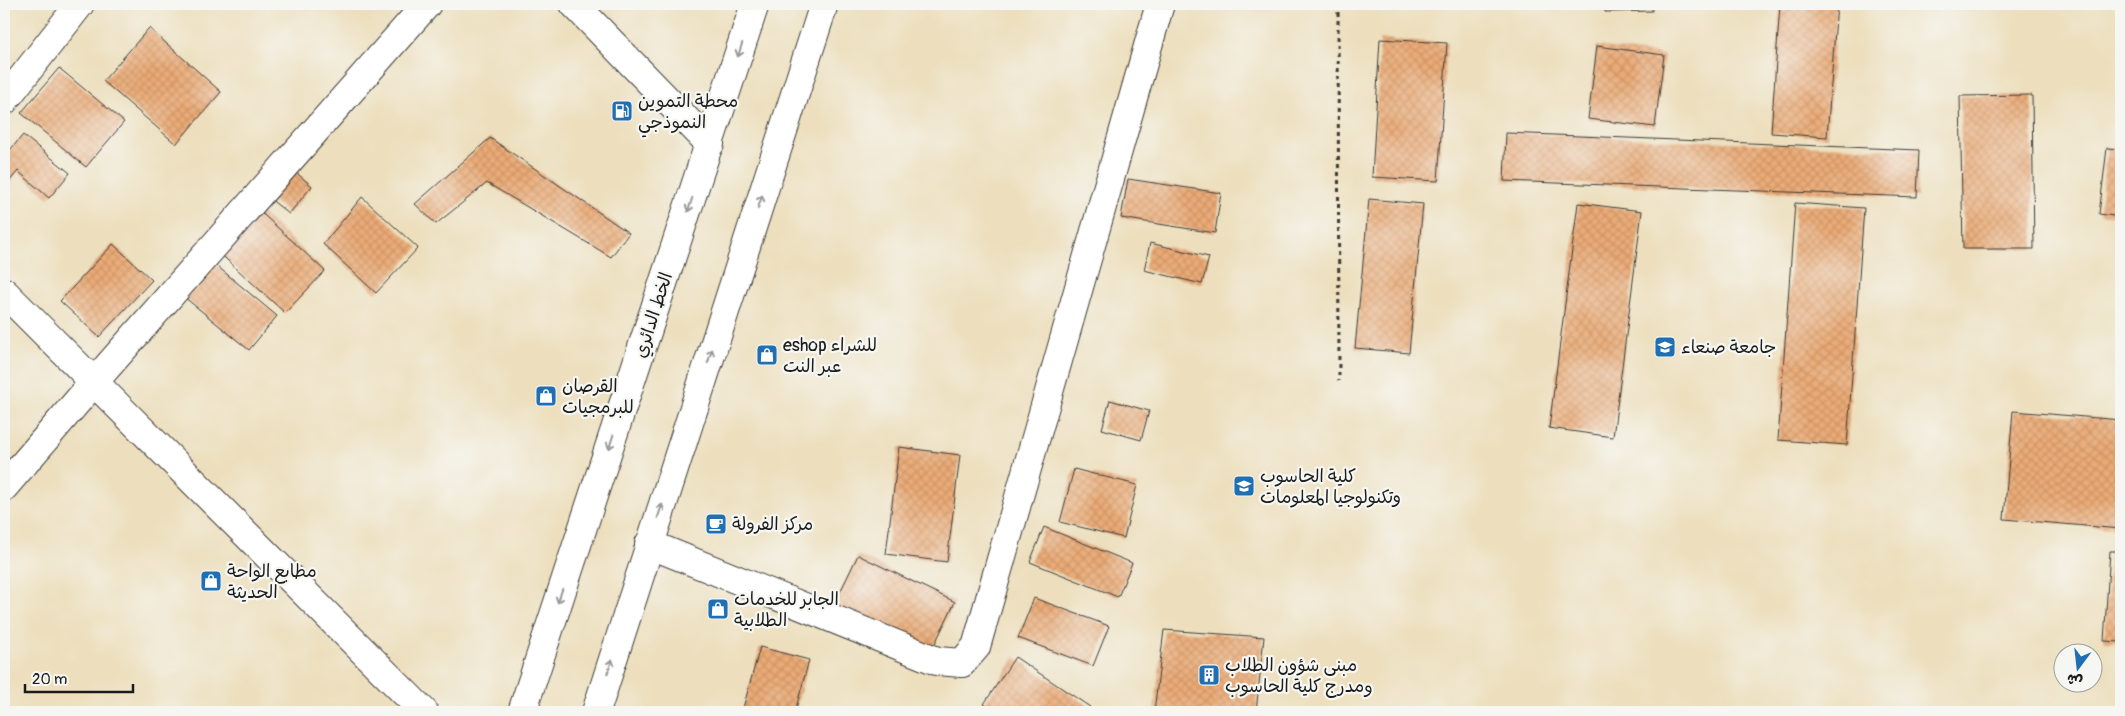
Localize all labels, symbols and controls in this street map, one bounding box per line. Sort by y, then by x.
one-way arrow [735,42,745,58]
place label: محطة التموين النموذجي [638,90,738,138]
fuel station icon: محطة التموين النموذجي [610,99,634,123]
one-way arrow [755,194,765,210]
one-way arrow [685,196,694,212]
street label: الخط الدائري [629,270,679,361]
place label: eshop للشراء عبر النت [783,334,877,378]
school or university icon: جامعة صنعاء [1653,335,1677,359]
place label: جامعة صنعاء [1681,336,1776,359]
shop icon: eshop للشراء عبر النت [755,343,779,367]
one-way arrow [706,349,715,365]
place label: القرصان للبرمجيات [562,375,634,419]
shop icon: القرصان للبرمجيات [534,384,558,408]
one-way arrow [606,434,616,450]
place label: كلية الحاسوب وتكنولوجيا المعلومات [1260,465,1401,509]
school or university icon: كلية الحاسوب وتكنولوجيا المعلومات [1232,474,1256,498]
one-way arrow [656,504,665,519]
cafe icon: مركز الفرولة [704,512,728,536]
place label: مركز الفرولة [732,513,813,536]
place label: مطابع الواحة الحديثة [227,560,317,604]
shop icon: مطابع الواحة الحديثة [199,569,223,593]
one-way arrow [555,588,565,604]
place label: الجابر للخدمات الطلابية [734,588,839,632]
shop icon: الجابر للخدمات الطلابية [706,597,730,621]
north arrow [2052,644,2102,694]
place label: مبنى شؤون الطلاب ومدرج كلية الحاسوب [1225,654,1373,698]
one-way arrow [606,658,616,674]
scale bar [25,661,132,693]
building icon: مبنى شؤون الطلاب ومدرج كلية الحاسوب [1197,663,1221,687]
text: 20 m [32,670,67,689]
text: ش [2065,670,2084,690]

